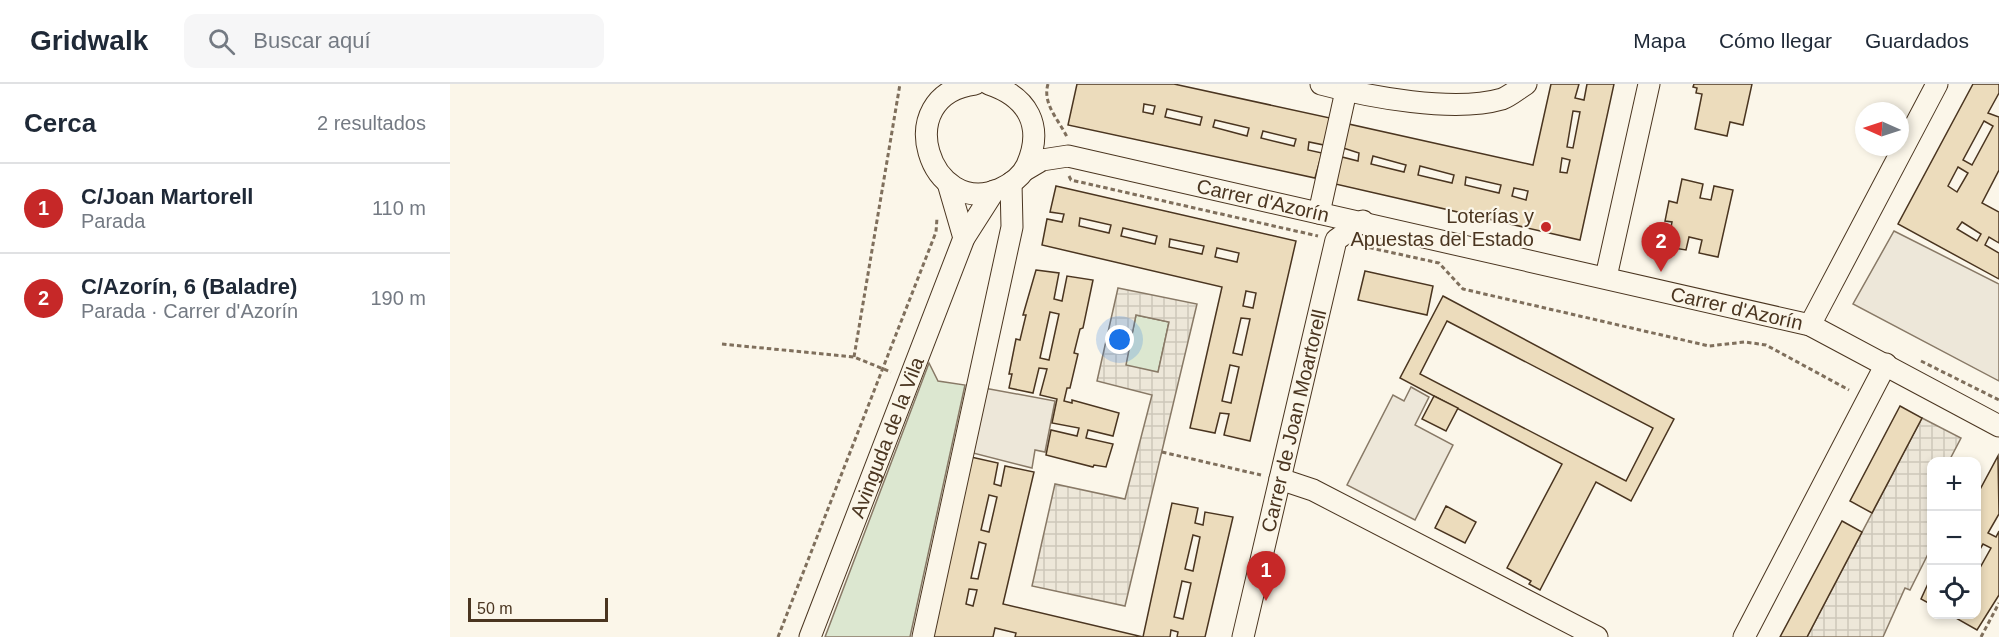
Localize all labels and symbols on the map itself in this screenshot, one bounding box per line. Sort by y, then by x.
north arrow [1855,102,1909,156]
street label: Carrer d'Azorín [1195,175,1331,226]
place label: Loterías y Apuestas del Estado [1351,205,1534,250]
marker: Loterías y Apuestas del Estado [1539,220,1553,234]
pin: 2 [1642,222,1680,272]
street label: Carrer d'Azorín [1669,283,1805,334]
street label: Carrer de Joan Moartorell [1257,307,1330,534]
your location [1105,325,1134,354]
street label: Avinguda de la Vila [846,353,928,521]
pin: 1 [1246,552,1286,601]
scale bar [468,595,608,622]

